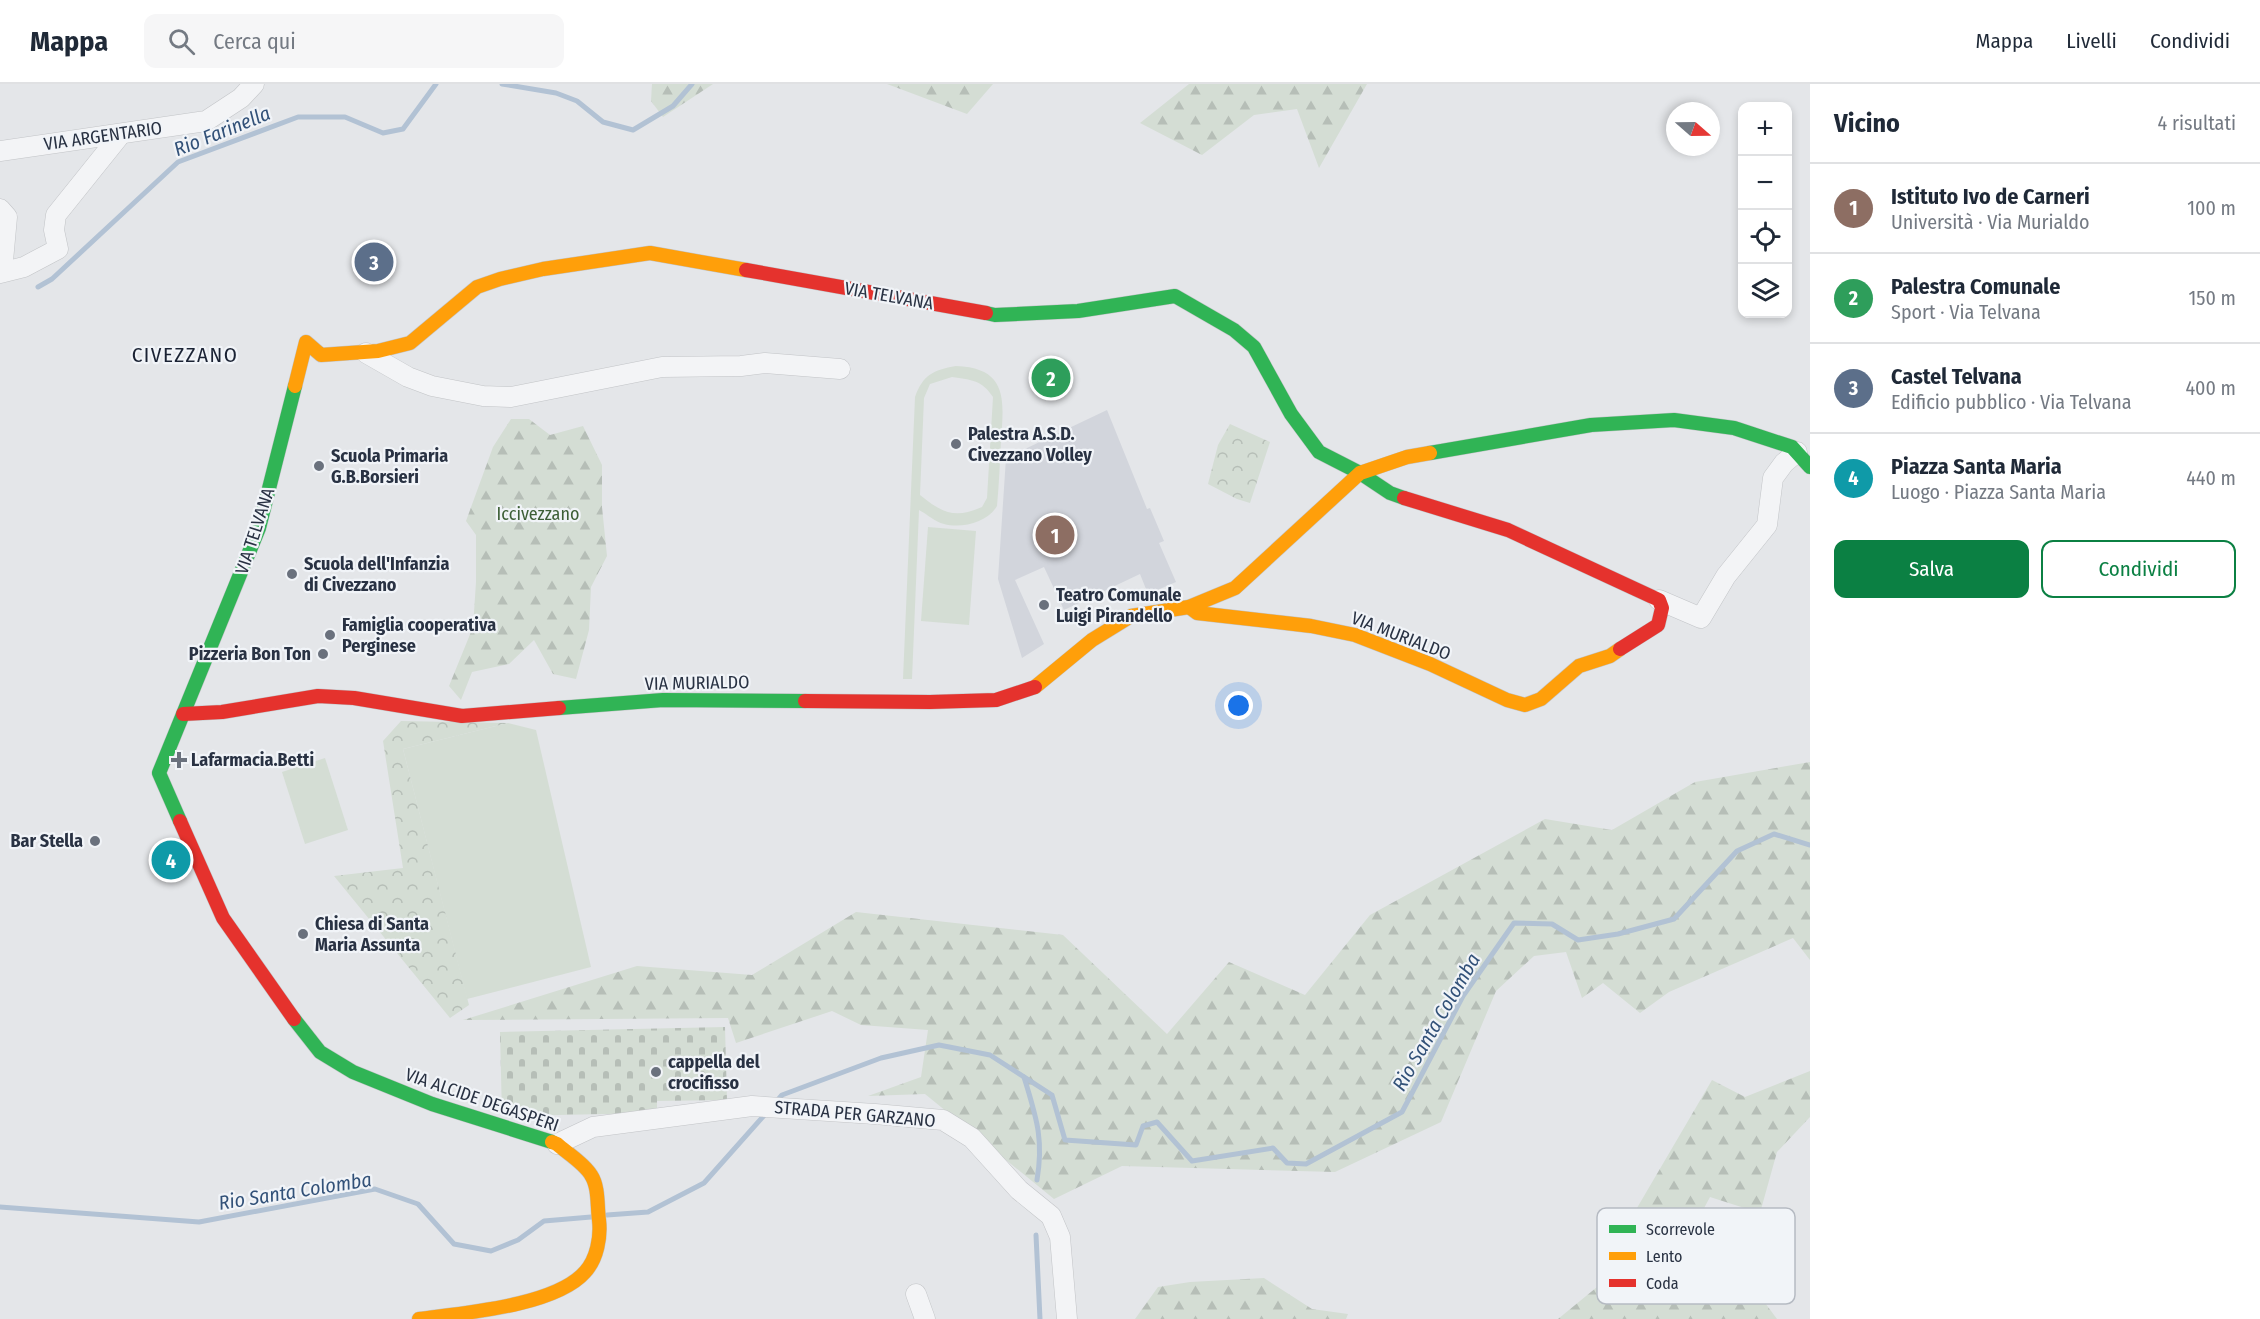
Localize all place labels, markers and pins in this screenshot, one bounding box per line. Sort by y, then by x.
pin: 3 [354,240,394,285]
pin: 2 [1032,356,1070,400]
place label: Palestra A.S.D. Civezzano Volley [968,423,1092,466]
marker: Palestra A.S.D. Civezzano Volley [949,437,963,451]
place label: Scuola Primaria G.B.Borsieri [331,445,448,488]
marker: Scuola Primaria G.B.Borsieri [312,459,326,473]
pin: 1 [1036,512,1074,558]
place label: Scuola dell'Infanzia di Civezzano [304,553,449,596]
marker: Scuola dell'Infanzia di Civezzano [285,567,299,581]
place label: Teatro Comunale Luigi Pirandello [1056,584,1181,627]
marker: Teatro Comunale Luigi Pirandello [1037,598,1051,612]
place label: Famiglia cooperativa Perginese [342,614,496,657]
marker: Famiglia cooperativa Perginese [323,628,337,642]
place label: Pizzeria Bon Ton [189,643,311,665]
marker: Pizzeria Bon Ton [316,647,330,661]
place label: Lafarmacia.Betti [191,749,314,771]
marker: Lafarmacia.Betti [172,753,186,767]
place label: Bar Stella [10,830,83,852]
marker: Bar Stella [88,834,102,848]
pin: 4 [152,838,190,882]
place label: Chiesa di Santa Maria Assunta [315,913,429,956]
marker: Chiesa di Santa Maria Assunta [296,927,310,941]
place label: cappella del crocifisso [668,1051,760,1094]
marker: cappella del crocifisso [649,1065,663,1079]

